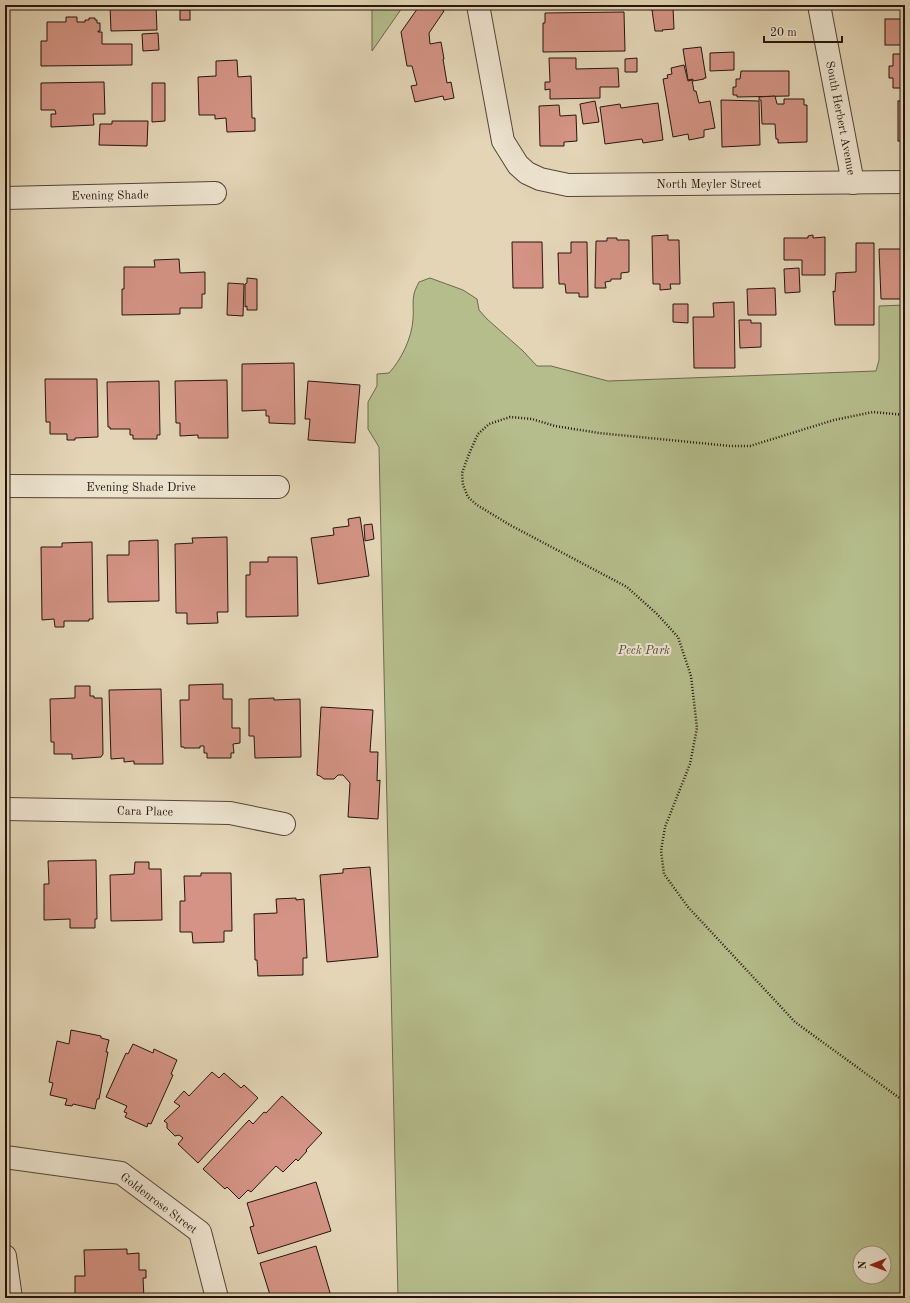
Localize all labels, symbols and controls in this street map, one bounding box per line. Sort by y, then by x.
scale bar [764,18,842,44]
text: 20 m [770,27,797,39]
street label: South Herbert Avenue [823,60,857,177]
street label: North Meyler Street [657,179,761,191]
street label: Evening Shade [71,189,149,203]
street label: Evening Shade Drive [86,482,196,494]
park label: Peck Park [617,645,670,657]
street label: Cara Place [117,806,174,818]
street label: Goldenrose Street [118,1171,199,1237]
north arrow [852,1245,892,1285]
text: N [858,1260,869,1269]

